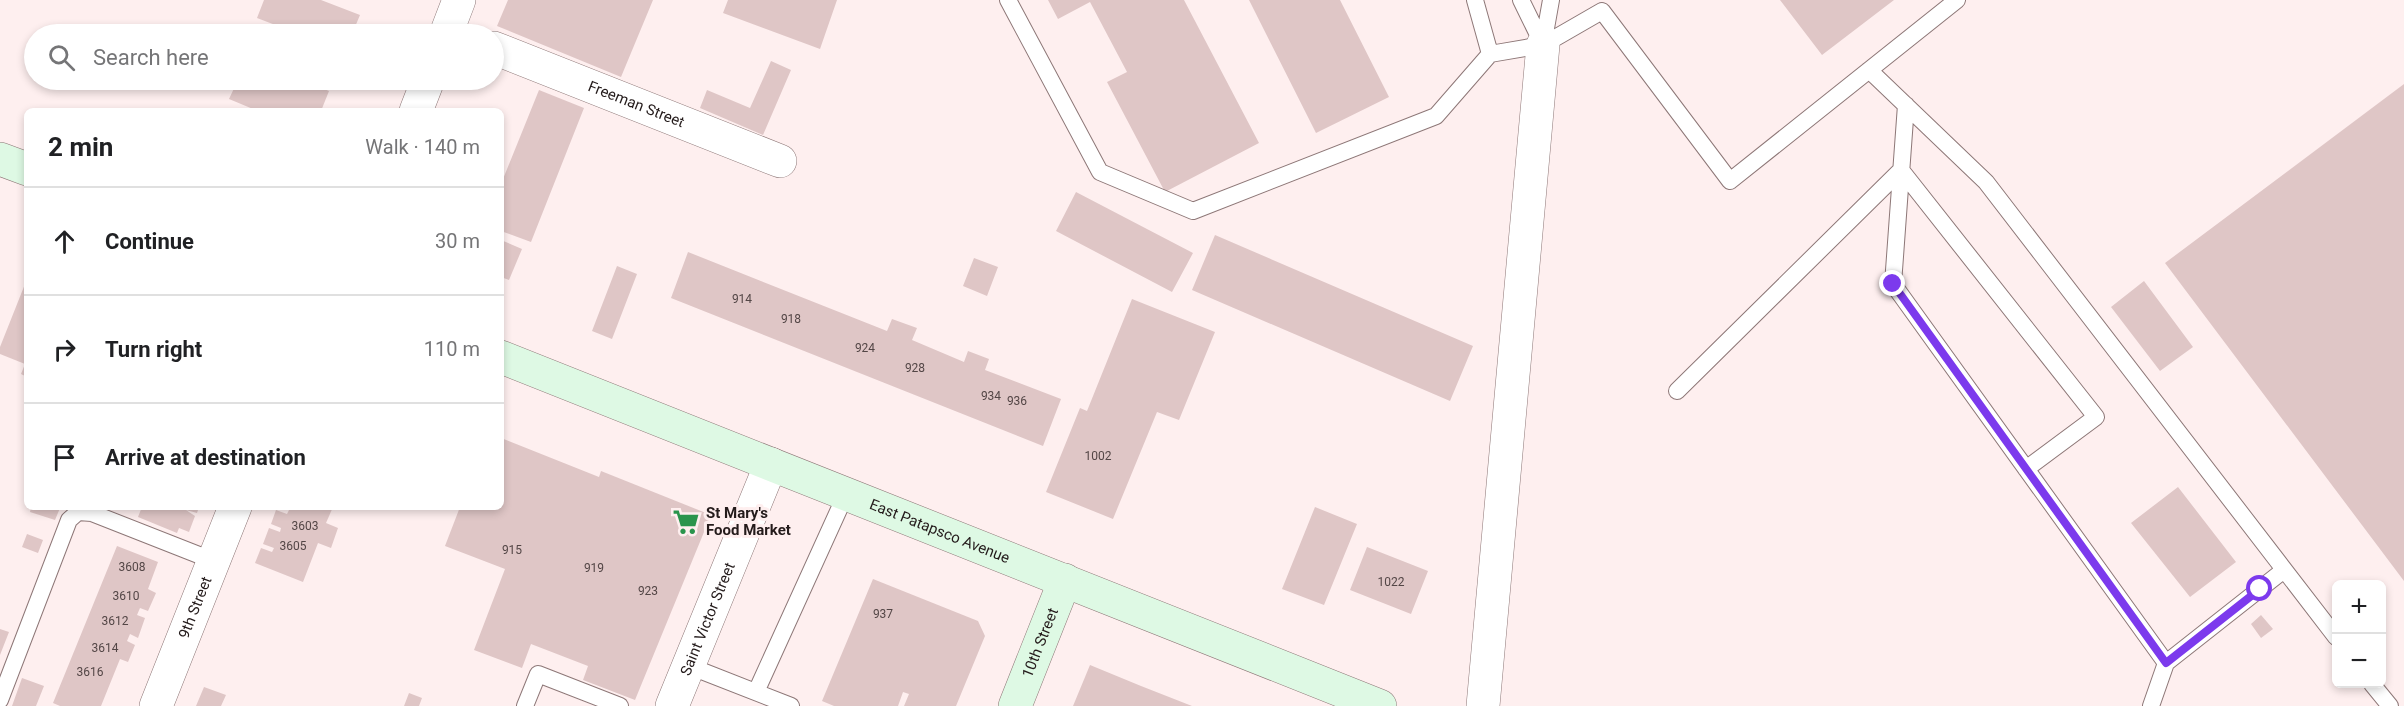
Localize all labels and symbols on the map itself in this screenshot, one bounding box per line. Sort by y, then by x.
street label: Freeman Street [586,77,687,131]
route end [1879,270,1905,296]
house number: 914 [732,292,752,306]
house number: 918 [781,312,801,326]
house number: 924 [855,341,875,355]
house number: 928 [905,361,925,375]
house number: 934 [981,389,1001,403]
house number: 936 [1007,394,1027,408]
house number: 1002 [1085,449,1112,463]
street label: East Patapsco Avenue [867,495,1012,567]
place label: St Mary's Food Market [706,504,791,539]
supermarket icon: St Mary's Food Market [671,507,701,537]
house number: 3603 [292,519,318,533]
house number: 3605 [280,539,307,553]
house number: 915 [502,543,522,557]
house number: 3608 [119,560,146,574]
street label: Saint Victor Street [676,560,739,678]
house number: 919 [584,561,604,575]
street label: 9th Street [175,574,215,641]
house number: 1022 [1378,575,1405,589]
route start [2246,575,2272,601]
house number: 923 [638,584,658,598]
house number: 3610 [113,589,140,603]
street label: 10th Street [1018,605,1062,680]
house number: 937 [873,607,893,621]
house number: 3612 [102,614,129,628]
house number: 3614 [92,641,119,655]
house number: 3616 [77,665,104,679]

